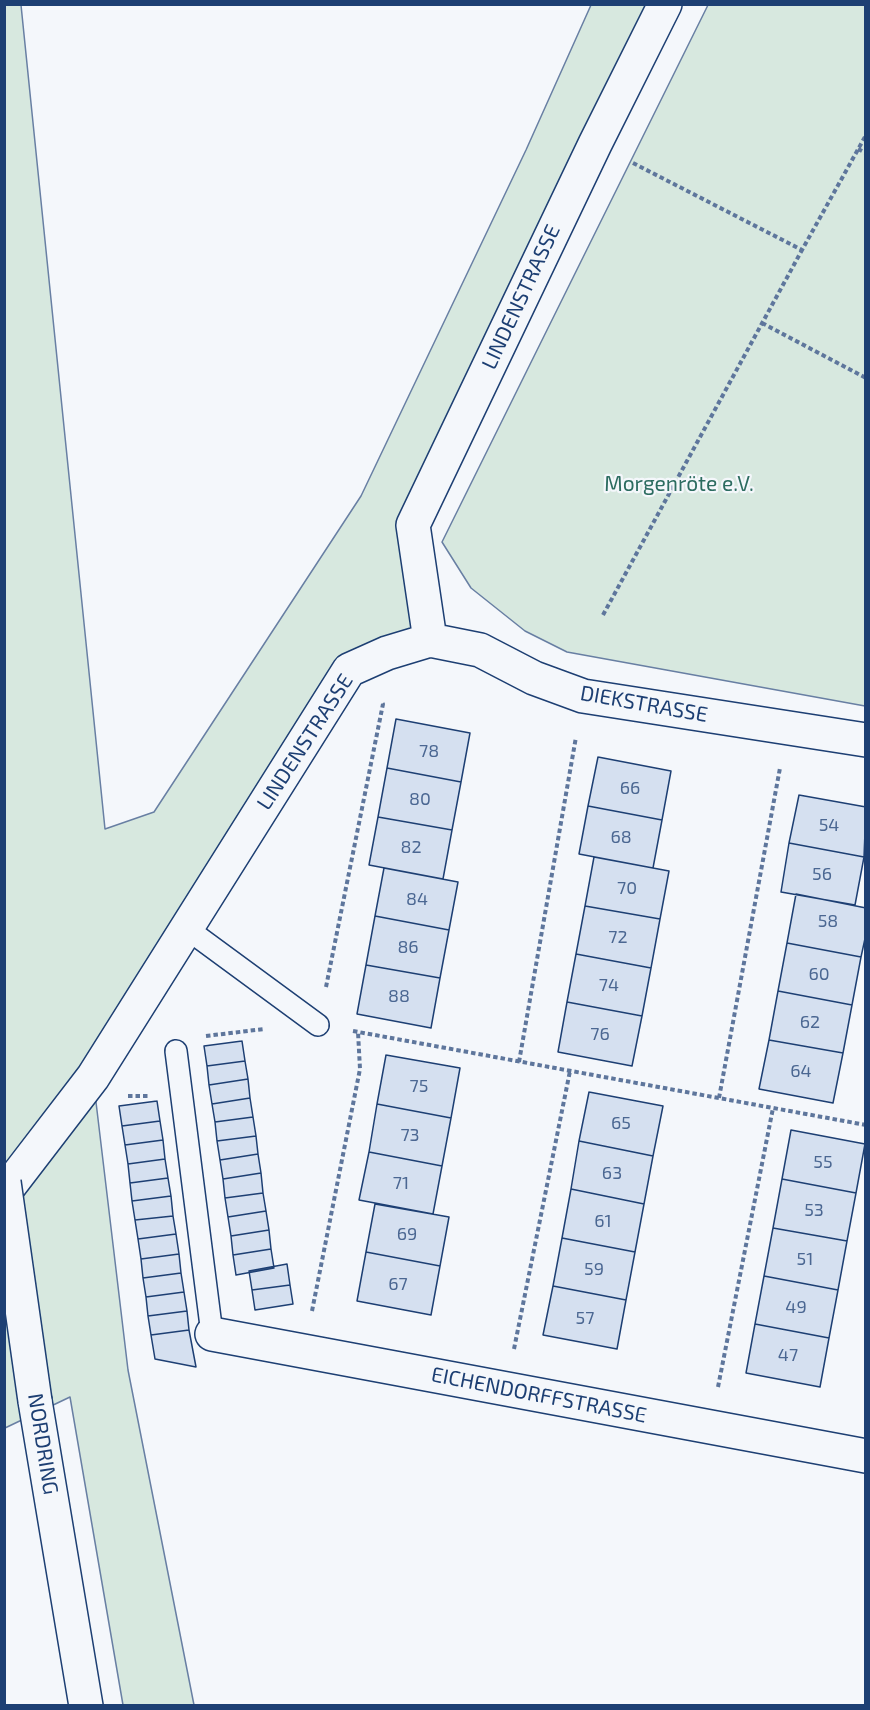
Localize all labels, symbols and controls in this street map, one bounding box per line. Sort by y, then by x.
street label: LINDENSTRASSE [476,221,566,373]
park label: Morgenröte e.V. [604,471,754,497]
street label: LINDENSTRASSE [252,669,358,815]
street label: DIEKSTRASSE [578,680,710,728]
house number: 78 [419,740,439,762]
house number: 66 [620,777,640,799]
house number: 80 [409,788,431,810]
house number: 54 [819,814,839,836]
house number: 68 [610,826,632,848]
house number: 82 [400,836,422,858]
house number: 56 [812,863,832,885]
house number: 70 [617,877,637,899]
house number: 84 [406,888,428,910]
house number: 58 [818,910,838,932]
house number: 72 [608,926,628,948]
house number: 86 [397,936,419,958]
house number: 60 [808,963,830,985]
house number: 74 [599,974,619,996]
house number: 88 [388,985,410,1007]
house number: 62 [800,1011,820,1033]
house number: 76 [590,1023,610,1045]
house number: 64 [790,1060,812,1082]
house number: 75 [410,1075,428,1097]
house number: 65 [611,1112,631,1134]
house number: 73 [400,1124,420,1146]
house number: 55 [813,1151,833,1173]
house number: 63 [602,1162,622,1184]
house number: 71 [393,1172,409,1194]
house number: 53 [804,1199,824,1221]
house number: 61 [594,1210,612,1232]
house number: 69 [397,1223,417,1245]
house number: 51 [797,1248,813,1270]
house number: 59 [584,1258,604,1280]
house number: 67 [388,1273,408,1295]
house number: 49 [785,1296,807,1318]
house number: 57 [576,1307,594,1329]
house number: 47 [778,1344,798,1366]
street label: EICHENDORFFSTRASSE [429,1362,649,1428]
street label: NORDRING [23,1392,63,1496]

